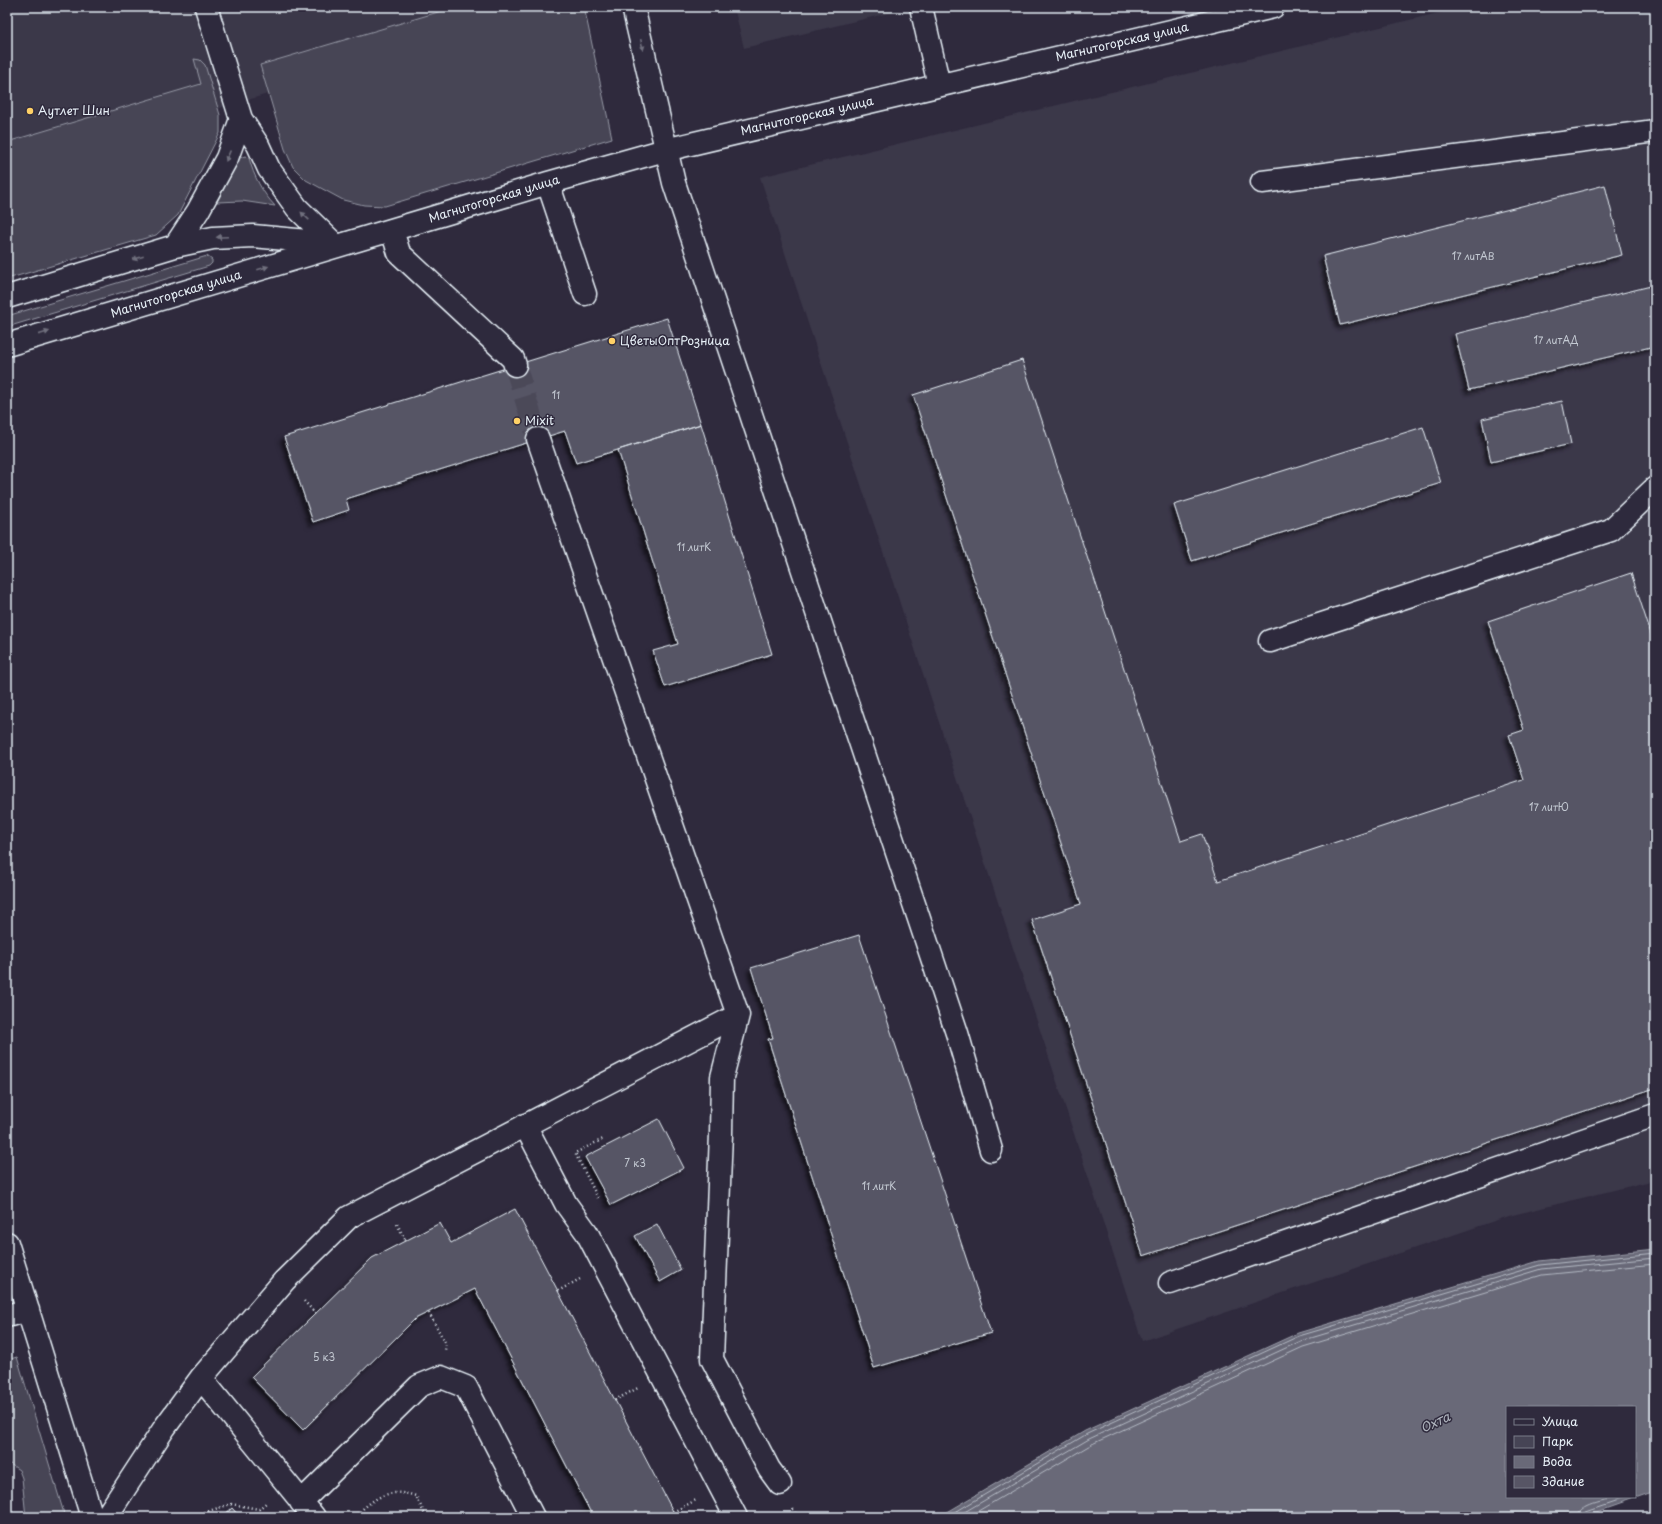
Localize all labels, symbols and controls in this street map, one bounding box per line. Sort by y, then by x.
street label: Магнитогорская улица [1054,17,1190,65]
one-way arrow [639,39,645,51]
street label: Магнитогорская улица [739,91,875,139]
place label: Аутлет Шин [38,101,110,119]
marker: Аутлет Шин [25,106,35,116]
one-way arrow [224,150,230,162]
street label: Магнитогорская улица [426,169,562,227]
one-way arrow [300,211,310,221]
one-way arrow [216,234,228,241]
house number: 17 литАВ [1452,248,1494,263]
one-way arrow [131,255,143,261]
street label: Магнитогорская улица [108,264,244,322]
one-way arrow [257,265,269,271]
one-way arrow [39,330,51,336]
place label: ЦветыОптРозница [620,331,730,349]
house number: 17 литАД [1534,332,1579,347]
marker: ЦветыОптРозница [607,336,617,346]
house number: 11 [552,387,560,402]
place label: Mixit [525,411,554,429]
marker: Mixit [512,416,522,426]
house number: 11 литК [677,539,711,554]
house number: 17 литЮ [1529,799,1569,814]
house number: 7 к3 [624,1155,646,1170]
house number: 11 литК [862,1178,896,1193]
house number: 5 к3 [313,1349,335,1364]
water label: Охта [1417,1406,1454,1437]
legend [1506,1406,1636,1498]
text: Улица [1542,1412,1578,1430]
text: Парк [1542,1432,1574,1450]
text: Вода [1542,1452,1572,1470]
text: Здание [1542,1472,1584,1490]

